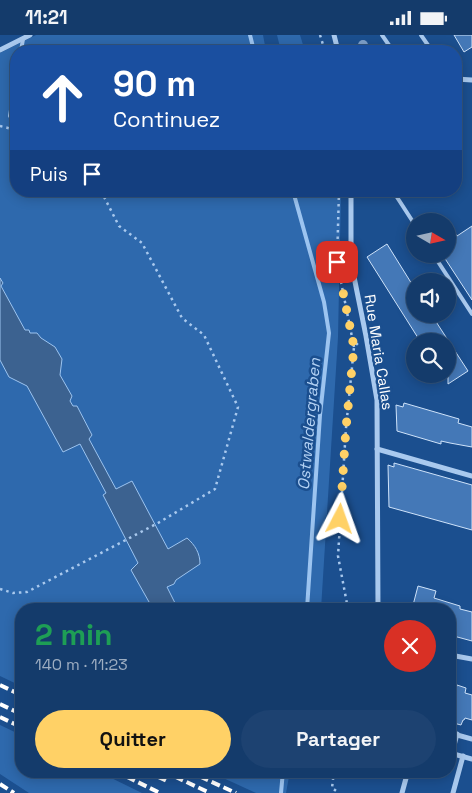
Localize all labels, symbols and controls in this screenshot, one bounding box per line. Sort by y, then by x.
text: 11:21 [25,5,68,30]
text: 90 m [113,62,196,106]
icon: ahead [30,65,95,130]
text: Continuez [113,105,220,133]
icon: arrive [78,160,106,188]
text: Puis [30,162,68,187]
north arrow [406,213,456,263]
map controls [406,213,456,383]
pin [316,241,358,283]
icon: arrive [323,248,351,276]
button: sound [406,273,456,323]
street label: Rue Maria Callas [360,293,398,411]
button: search [406,333,456,383]
water label: Ostwaldergraben [293,356,325,491]
position arrow [313,492,365,544]
text: 2 min [35,615,113,654]
button: close [384,620,436,672]
text: 140 m · 11:23 [35,654,128,675]
button: Quitter [35,710,231,768]
button: Partager [241,710,436,768]

